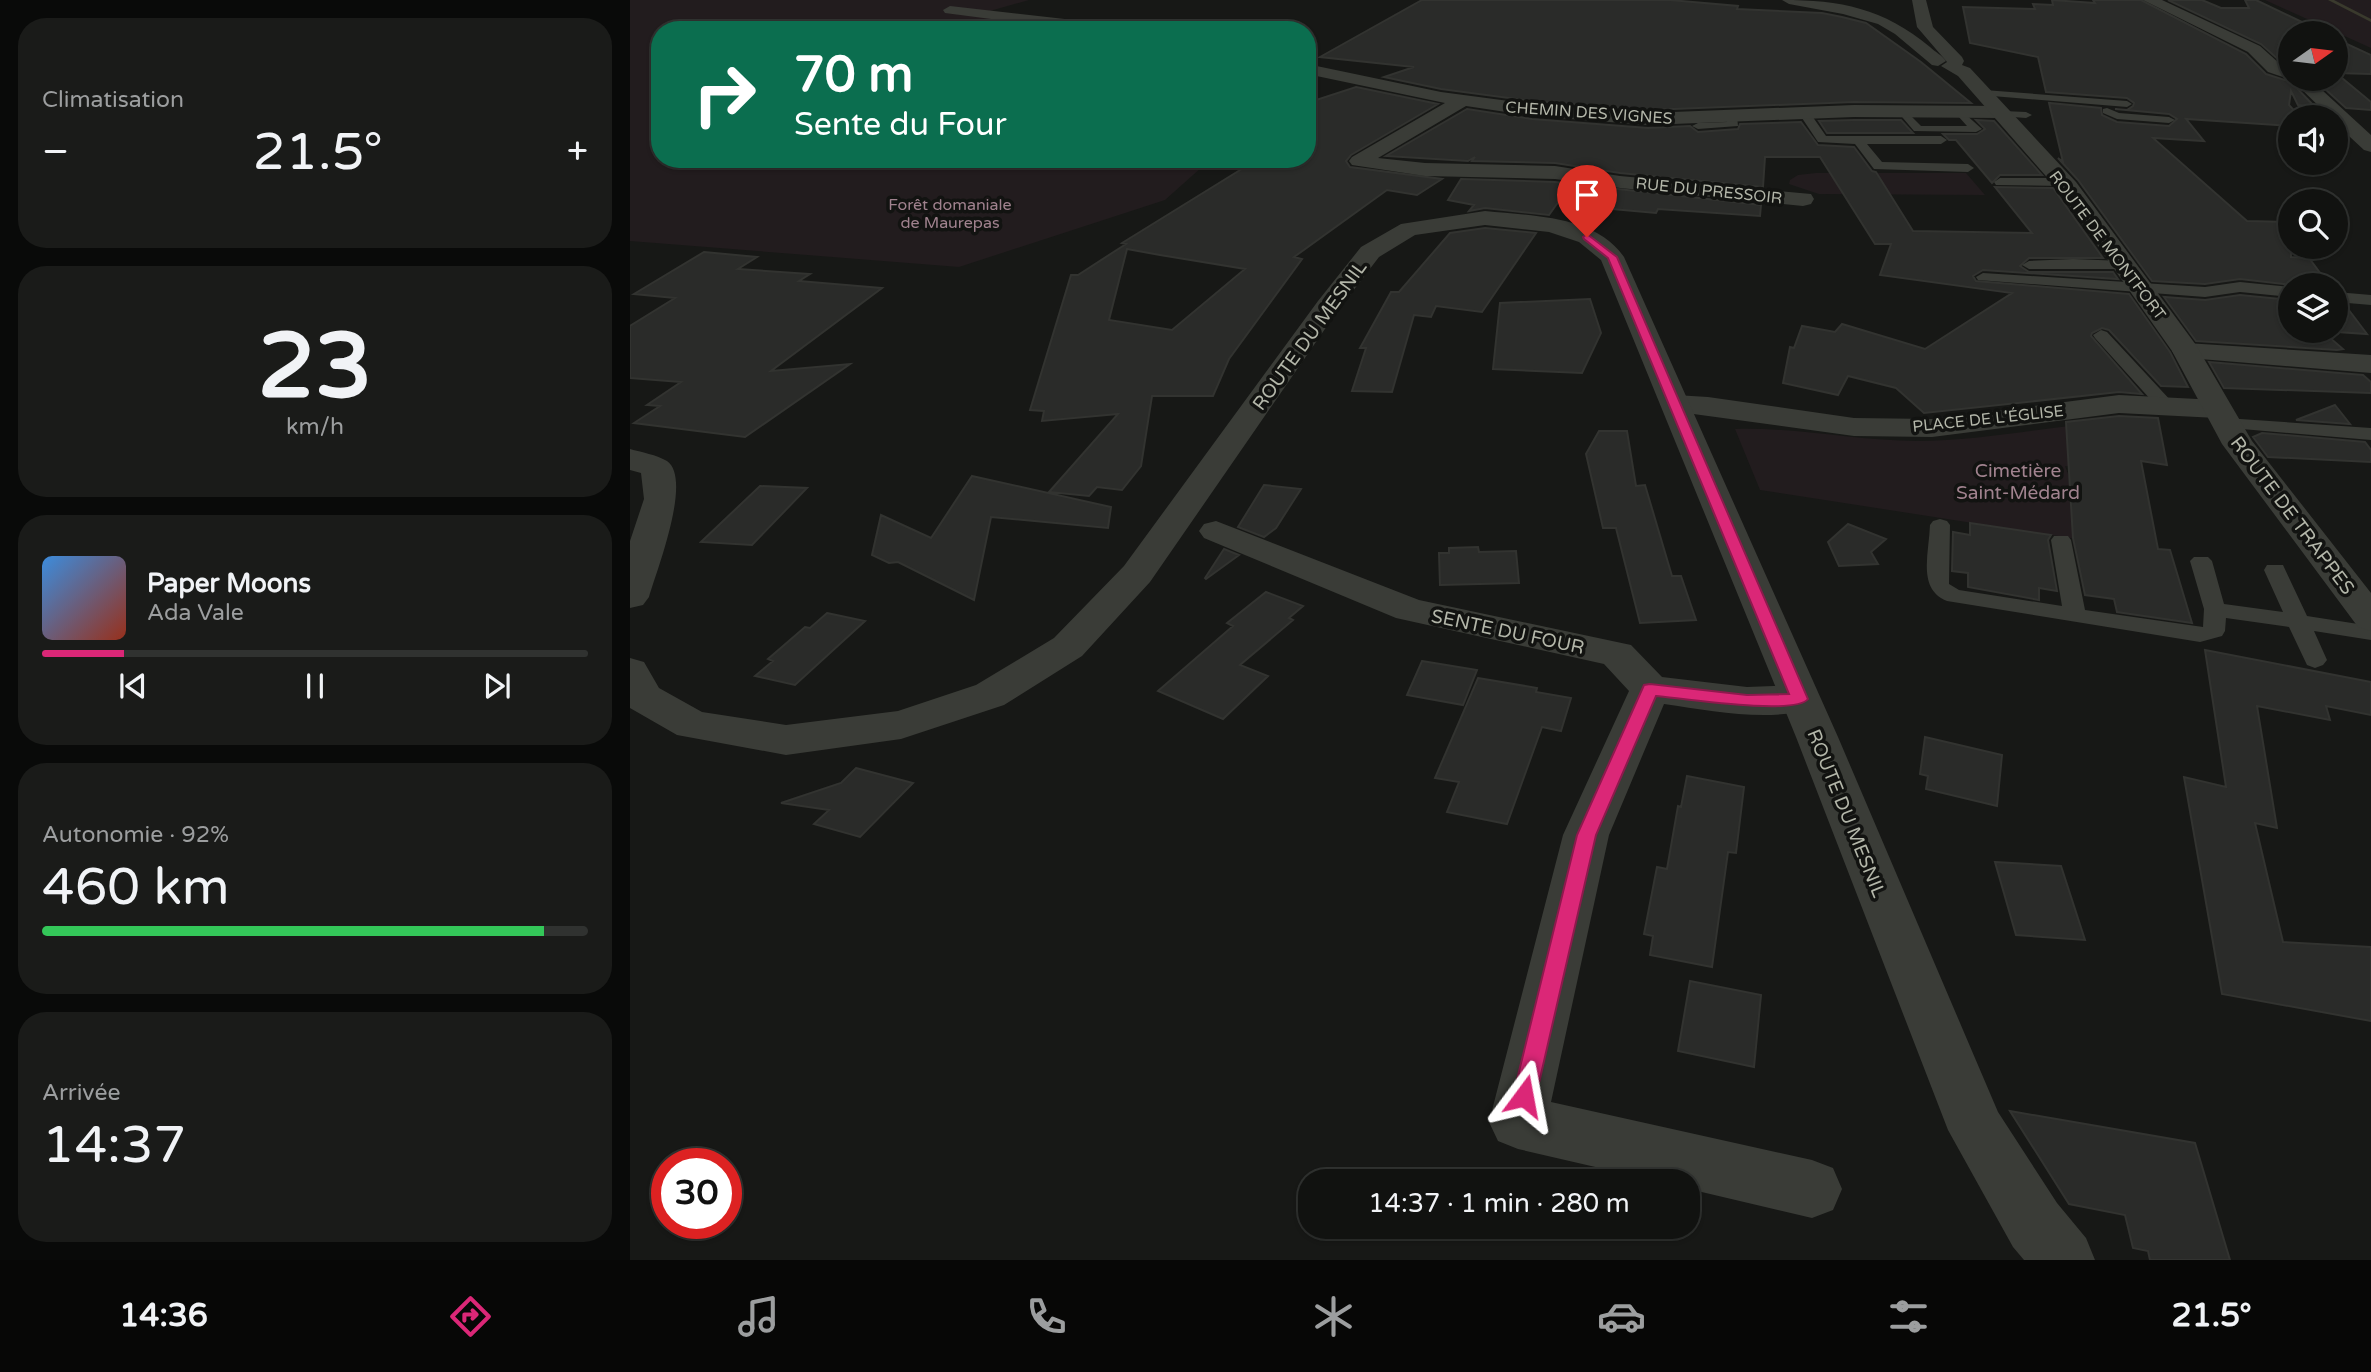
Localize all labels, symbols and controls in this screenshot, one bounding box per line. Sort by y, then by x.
north arrow [2278,21,2348,91]
map controls [2278,21,2348,343]
text: 70 m [794,46,913,105]
icon: right [679,49,770,140]
text: Climatisation [42,86,184,114]
street label: CHEMIN DES VIGNES [1505,97,1673,129]
button: sound [2278,105,2348,175]
text: Sente du Four [794,106,1007,144]
text: 21.5° [253,121,383,184]
text: − [42,129,69,175]
text: + [567,129,588,175]
pin [1557,165,1617,237]
street label: ROUTE DE MONTFORT [2045,167,2170,324]
street label: RUE DU PRESSOIR [1635,173,1783,209]
icon: arrive [1568,176,1606,214]
button: search [2278,189,2348,259]
park label: Forêt domaniale de Maurepas [888,195,1012,233]
street label: ROUTE DU MESNIL [1248,257,1371,415]
button: layers [2278,273,2348,343]
text: 23 [258,312,372,422]
street label: PLACE DE L'ÉGLISE [1911,401,2065,437]
text: km/h [286,413,344,441]
street label: ROUTE DE TRAPPES [2226,432,2359,599]
park label: Cimetière Saint-Médard [1956,460,2080,504]
text: Paper Moons [147,568,311,599]
text: Ada Vale [147,599,244,627]
street label: SENTE DU FOUR [1429,605,1586,659]
icon: previous [114,667,152,705]
icon: pause [296,667,334,705]
icon: next [478,667,516,705]
street label: ROUTE DU MESNIL [1802,726,1890,901]
text: Autonomie · 92% [42,821,229,849]
text: 460 km [42,856,230,919]
position arrow [1487,1059,1561,1133]
text: Arrivée [42,1079,120,1107]
text: 14:37 [42,1114,186,1177]
speed limit sign: 30 [651,1148,742,1239]
text: 14:37 · 1 min · 280 m [1368,1188,1630,1219]
icon: directions [446,1292,495,1341]
icon: music [734,1292,783,1341]
icon: phone [1022,1292,1071,1341]
icon: climate [1309,1292,1358,1341]
icon: car [1597,1292,1646,1341]
icon: filters [1884,1292,1933,1341]
text: 14:36 [119,1297,208,1335]
text: 21.5° [2172,1297,2252,1335]

